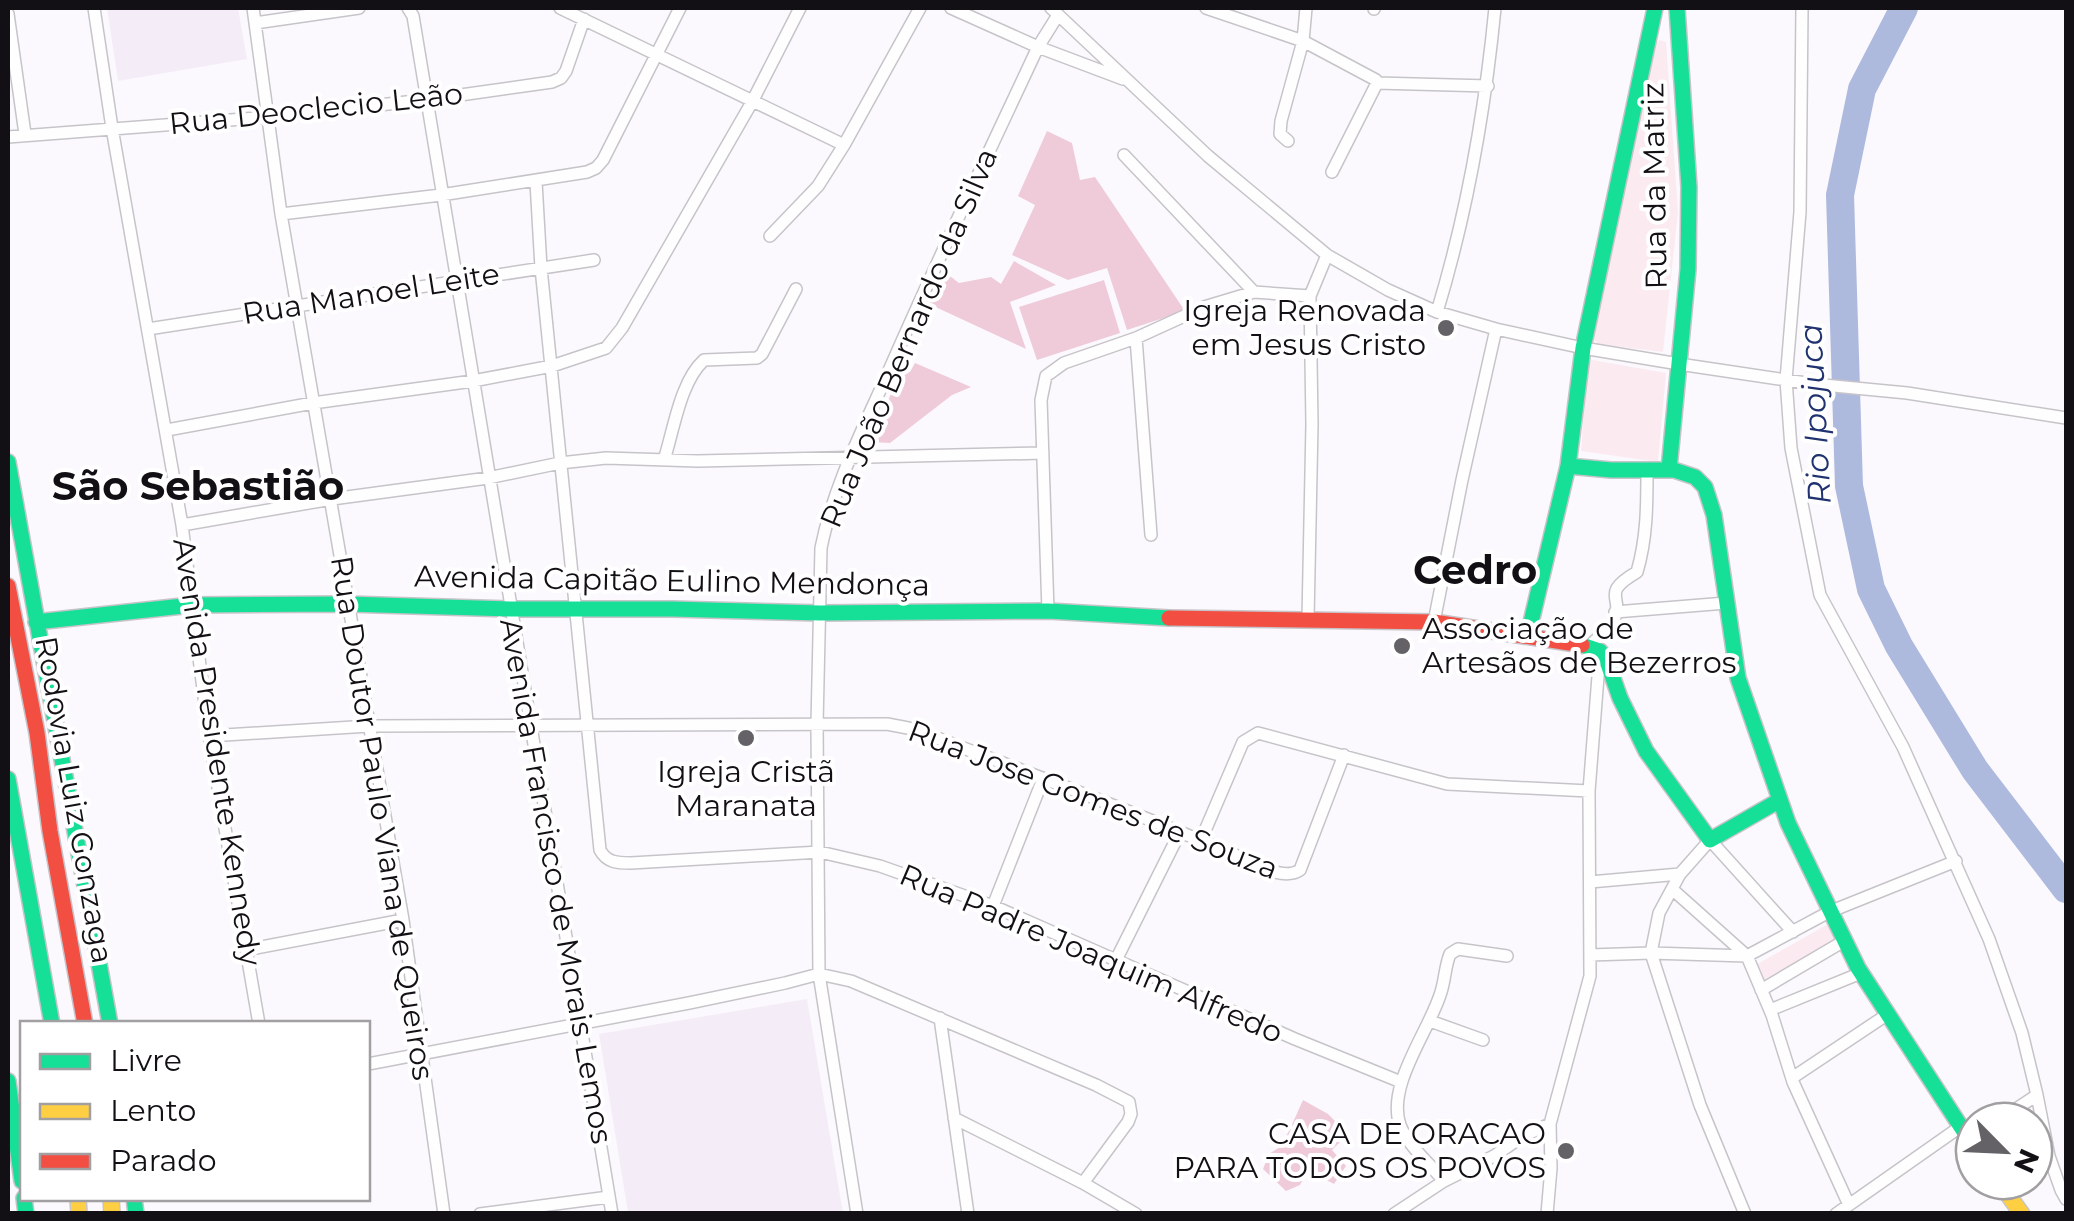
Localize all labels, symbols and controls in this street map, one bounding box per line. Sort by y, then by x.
street label: Rua Deoclecio Leão [167,75,465,142]
street label: Rua da Matriz [1634,82,1675,290]
street label: Rua João Bernardo da Silva [812,143,1005,533]
street label: Rua Manoel Leite [240,255,502,332]
place label: Igreja Renovada em Jesus Cristo [1183,292,1426,363]
marker: Igreja Renovada em Jesus Cristo [1435,317,1457,339]
water label: Rio Ipojuca [1790,323,1839,505]
district label: São Sebastião [52,461,344,510]
street label: Avenida Presidente Kennedy [165,535,270,969]
district label: Cedro [1413,545,1537,594]
street label: Rua Doutor Paulo Viana de Queiros [323,553,442,1083]
street label: Avenida Capitão Eulino Mendonça [414,558,930,603]
place label: Associação de Artesãos de Bezerros [1422,610,1736,681]
street label: Avenida Francisco de Morais Lemos [492,615,621,1146]
street label: Rodovia Luiz Gonzaga [27,633,121,966]
marker: Associação de Artesãos de Bezerros [1391,635,1413,657]
street label: Rua Jose Gomes de Souza [903,712,1283,887]
marker: Igreja Cristã Maranata [735,727,757,749]
place label: Igreja Cristã Maranata [657,753,835,824]
street label: Rua Padre Joaquim Alfredo [894,856,1288,1051]
legend [20,1021,370,1201]
text: Livre [110,1042,182,1079]
text: Lento [110,1092,196,1129]
north arrow [1954,1101,2054,1201]
place label: CASA DE ORACAO PARA TODOS OS POVOS [1173,1115,1546,1186]
marker: CASA DE ORACAO PARA TODOS OS POVOS [1555,1140,1577,1162]
text: Parado [110,1142,216,1179]
text: N [2007,1144,2047,1178]

